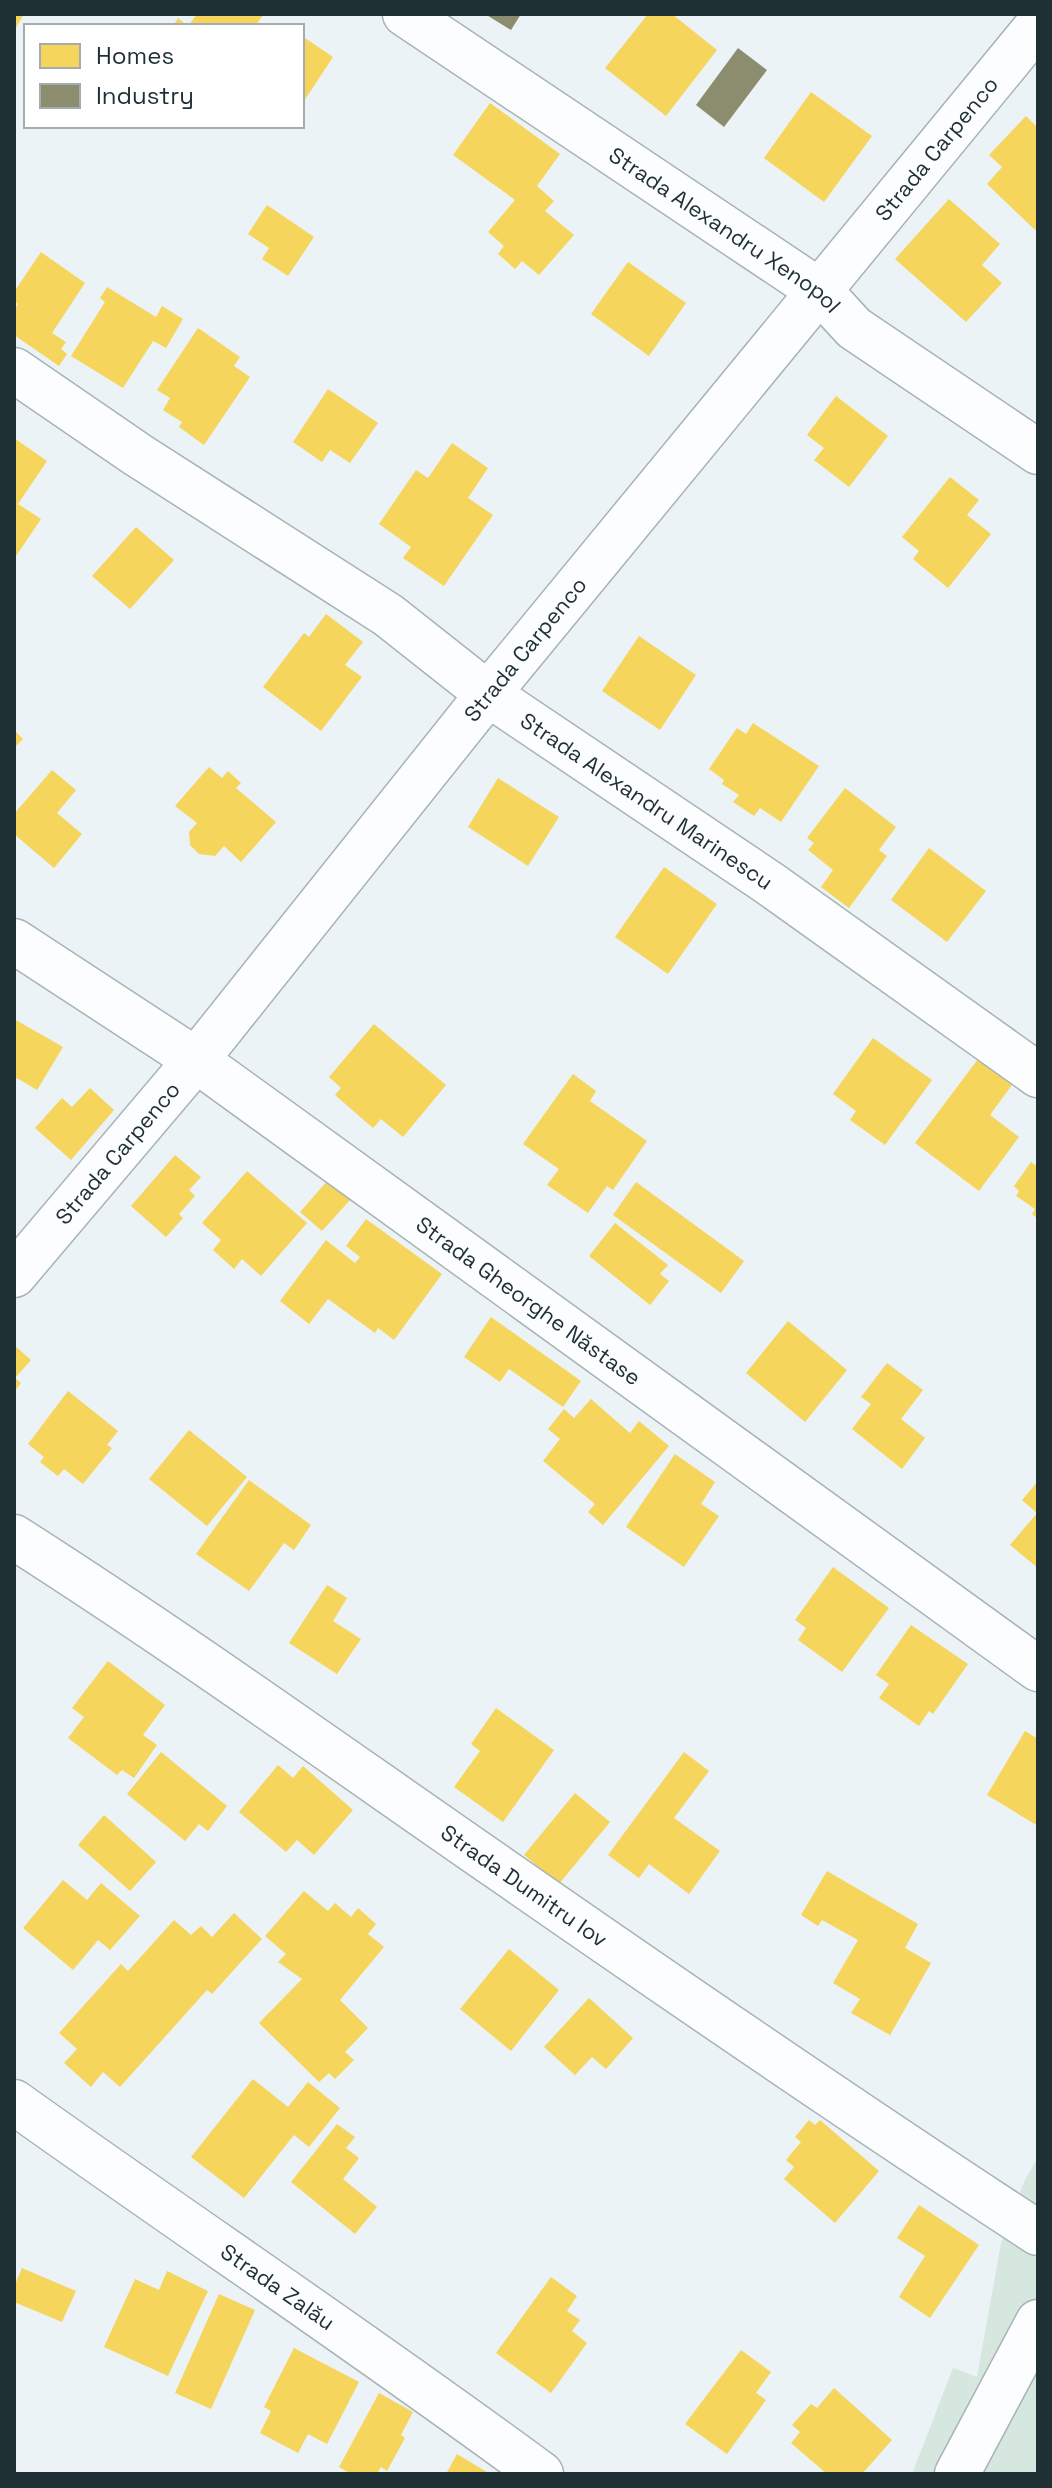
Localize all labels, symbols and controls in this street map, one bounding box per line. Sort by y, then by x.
legend [24,24,304,128]
text: Homes [96,40,174,71]
street label: Strada Carpenco [869,71,1004,227]
text: Industry [96,80,194,111]
street label: Strada Alexandru Xenopol [604,140,847,319]
street label: Strada Carpenco [457,571,593,727]
street label: Strada Alexandru Marinescu [515,706,778,896]
street label: Strada Carpenco [49,1076,186,1230]
street label: Strada Gheorghe Năstase [411,1210,647,1391]
street label: Strada Dumitru Iov [436,1818,613,1953]
street label: Strada Zalău [215,2237,340,2336]

